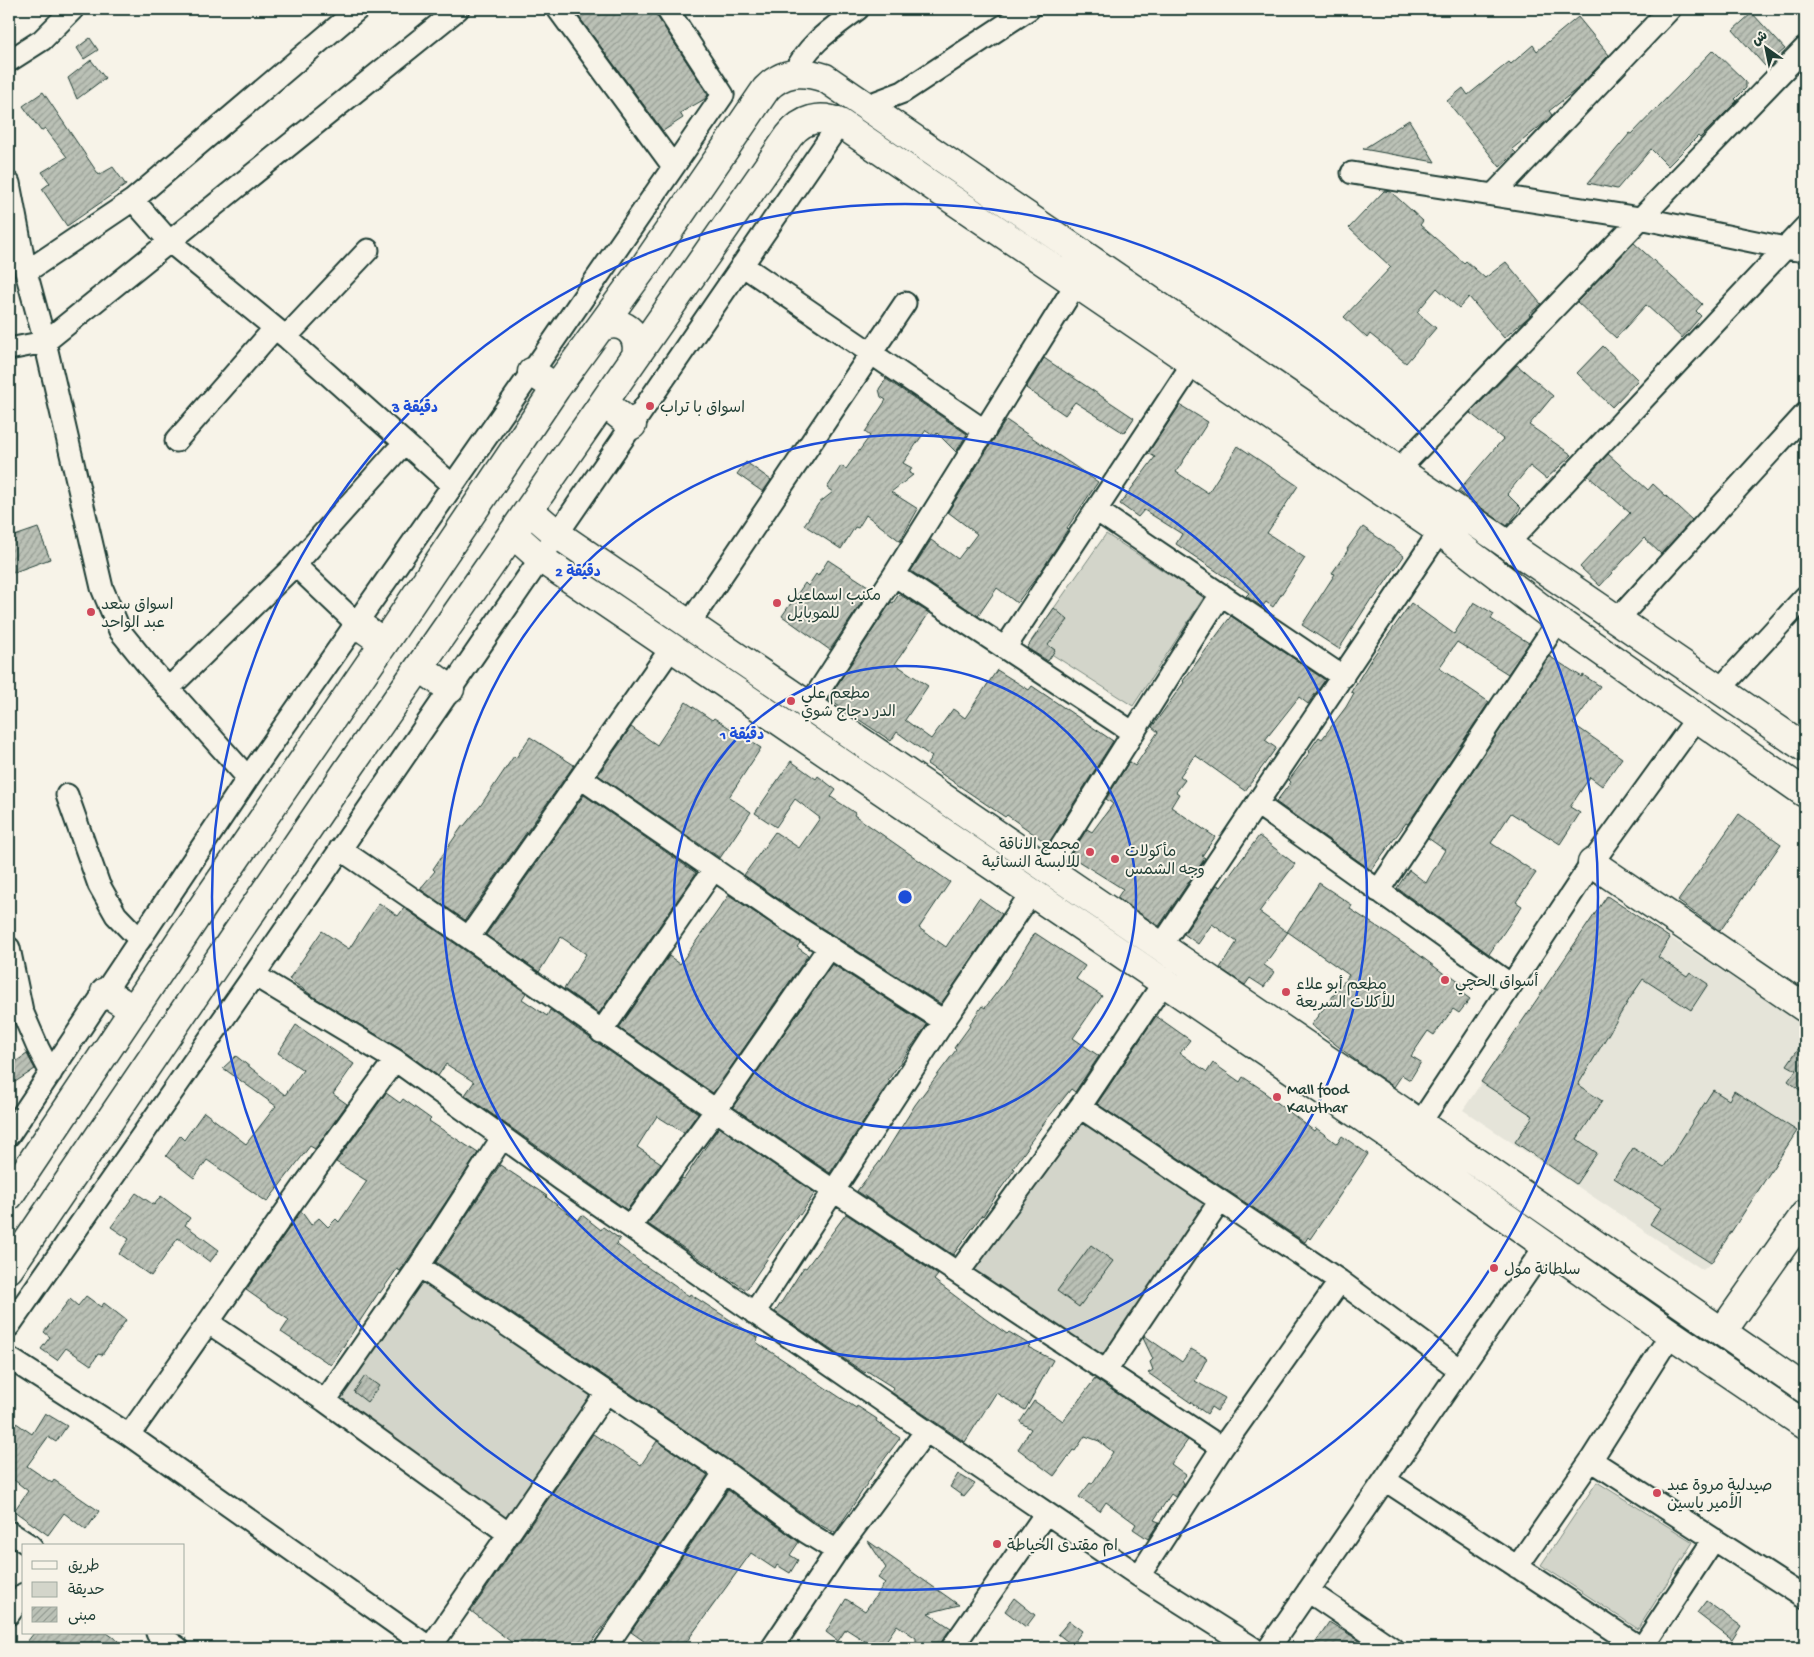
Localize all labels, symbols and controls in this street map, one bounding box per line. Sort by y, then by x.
north arrow [1742,22,1792,72]
text: ش [1749,28,1771,51]
text: 3 دقيقة [391,399,438,418]
marker: اسواق با تراب [644,400,656,412]
place label: اسواق با تراب [660,400,745,419]
text: 2 دقيقة [555,563,601,582]
place label: مكنب اسماعيل للموبايل [787,587,881,625]
place label: اسواق سعد عبد الواحد [101,597,173,634]
marker: مكنب اسماعيل للموبايل [771,597,783,609]
marker: اسواق سعد عبد الواحد [85,606,97,618]
place label: مطعم علي الدر دجاج شوي [801,686,896,723]
marker: مطعم علي الدر دجاج شوي [785,695,797,707]
text: 1 دقيقة [719,726,764,745]
place label: مجمع الاناقة للالبسة النسائية [982,836,1080,874]
place label: مأكولات وجه الشمس [1125,842,1205,881]
marker: مجمع الاناقة للالبسة النسائية [1084,846,1096,858]
marker: مأكولات وجه الشمس [1109,853,1121,865]
centre of rings [896,888,914,906]
place label: أسواق الحچي [1455,972,1538,995]
marker: أسواق الحچي [1439,974,1451,986]
place label: مطعم أبو علاء للأكلات السريعة [1296,975,1395,1014]
marker: مطعم أبو علاء للأكلات السريعة [1280,986,1292,998]
place label: Mall food Kawthar [1287,1082,1350,1119]
marker: Mall food Kawthar [1271,1091,1283,1103]
place label: سلطانة مول [1504,1261,1581,1281]
marker: سلطانة مول [1488,1262,1500,1274]
place label: صيدلية مروة عبد الأمير ياسين [1667,1477,1773,1515]
marker: صيدلية مروة عبد الأمير ياسين [1651,1487,1663,1499]
place label: ام مقتدى الخياطة [1007,1537,1118,1557]
marker: ام مقتدى الخياطة [991,1538,1003,1550]
legend [22,1544,185,1634]
text: طريق [68,1558,100,1576]
text: حديقة [68,1582,105,1600]
text: مبنى [68,1608,96,1626]

